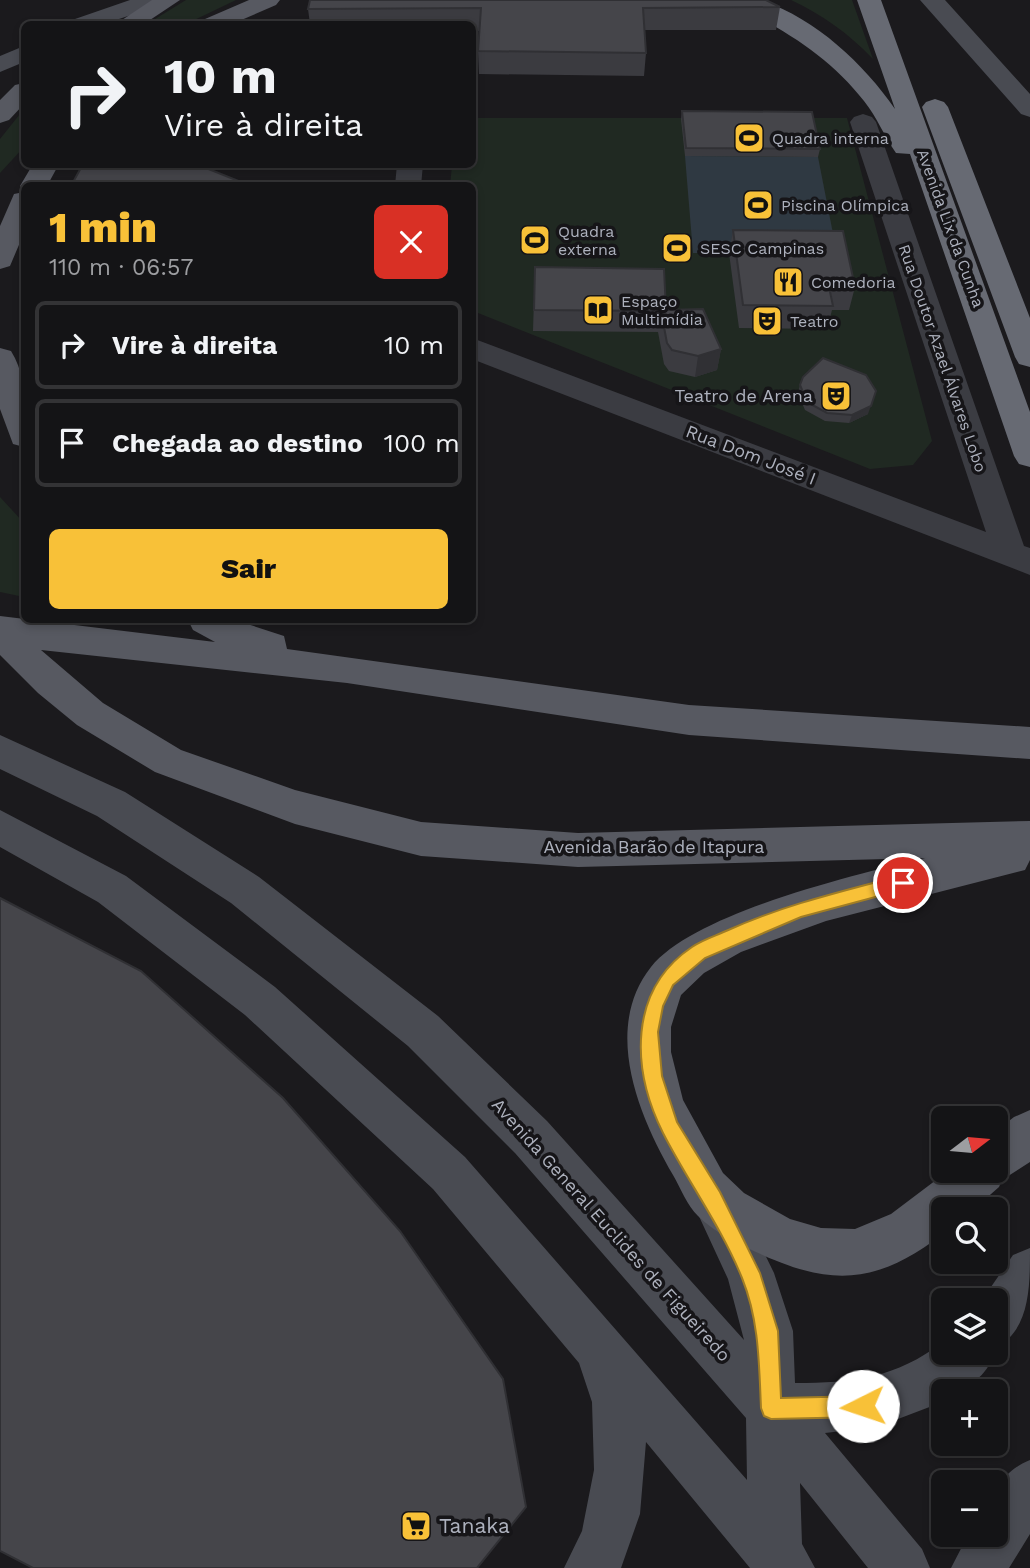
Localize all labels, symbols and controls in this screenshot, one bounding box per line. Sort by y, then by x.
text: 10 m [164,47,277,105]
icon: right [49,49,140,140]
text: Vire à direita [164,106,363,144]
sports icon: Quadra interna [732,121,766,155]
place label: Quadra interna [772,129,889,148]
street label: Avenida Lix da Cunha [913,146,988,310]
sports icon: Piscina Olímpica [741,188,775,222]
place label: Piscina Olímpica [781,196,909,215]
text: 1 min [49,203,157,252]
button: close [374,205,448,279]
place label: Quadra externa [558,222,617,259]
sports icon: Quadra externa [518,223,552,257]
sports icon: SESC Campinas [660,231,694,265]
place label: SESC Campinas [700,239,824,258]
street label: Rua Doutor Azael Álvares Lobo [895,242,991,475]
text: 110 m · 06:57 [49,254,193,281]
restaurant icon: Comedoria [771,265,805,299]
place label: Comedoria [811,273,896,292]
place label: Espaço Multimídia [621,292,703,329]
library icon: Espaço Multimídia [581,293,615,327]
theatre icon: Teatro [750,304,784,338]
place label: Teatro [790,312,838,331]
icon: right [53,326,91,364]
text: Vire à direita [112,330,277,360]
text: 10 m [384,330,444,360]
theatre icon: Teatro de Arena [819,379,853,413]
place label: Teatro de Arena [675,385,813,406]
street label: Rua Dom José I [683,420,819,489]
icon: arrive [53,424,91,462]
text: Chegada ao destino [112,428,363,458]
text: 100 m [384,428,460,458]
button: Sair [49,529,448,609]
street label: Avenida Barão de Itapura [544,836,764,857]
pin [873,853,933,913]
icon: arrive [884,864,922,902]
street label: Avenida General Euclides de Figueiredo [488,1094,735,1365]
north arrow [931,1106,1008,1183]
map controls [931,1106,1008,1547]
button: search [931,1197,1008,1274]
button: layers [931,1288,1008,1365]
position arrow [826,1369,900,1443]
button: + [931,1379,1008,1456]
button: − [931,1470,1008,1547]
supermarket icon: Tanaka [399,1509,433,1543]
place label: Tanaka [439,1513,510,1538]

